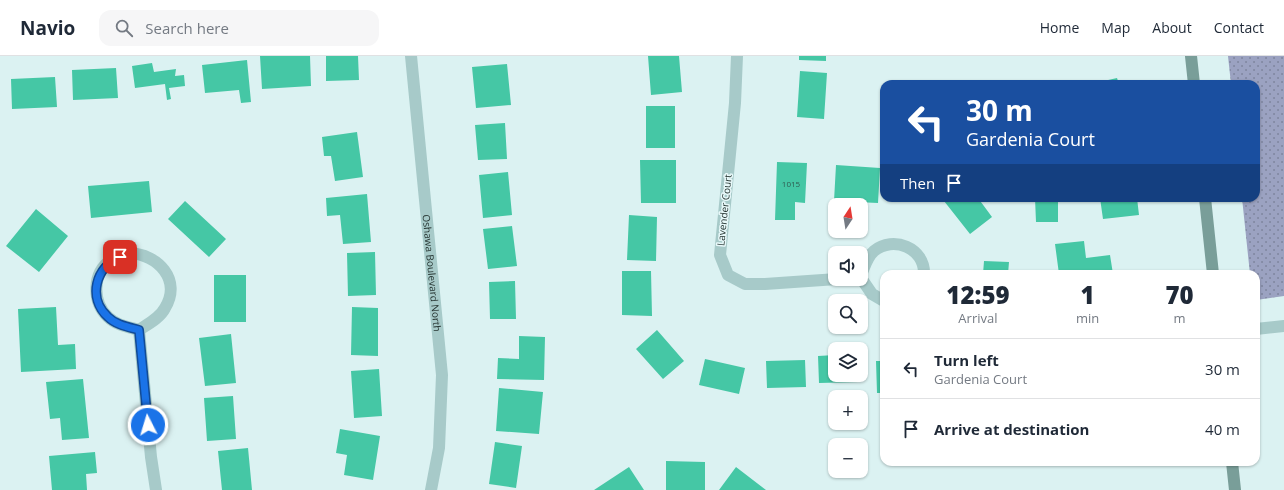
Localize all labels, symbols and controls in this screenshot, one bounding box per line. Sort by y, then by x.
search box [99,10,379,46]
text: Navio [20,15,75,41]
icon: search [113,17,135,39]
text: Search here [145,18,229,38]
text: Home [1040,18,1079,37]
text: Map [1101,18,1130,37]
text: About [1152,18,1192,37]
text: Contact [1214,18,1264,37]
text: 30 m [966,91,1033,129]
icon: left [900,96,952,148]
text: Gardenia Court [966,127,1095,151]
icon: arrive [943,172,965,194]
street label: Lavender Court [713,173,735,247]
text: Then [900,173,935,193]
house number: 1015 [782,178,801,189]
north arrow [828,198,868,238]
map controls [828,198,868,478]
street label: Oshawa Boulevard North [419,214,445,332]
pin [103,240,137,274]
icon: arrive [109,246,131,268]
button: sound [828,246,868,286]
text: 12:59 [946,278,1010,311]
text: 1 [1080,278,1095,311]
text: 70 [1166,278,1194,311]
button: search [828,294,868,334]
text: Arrival [958,309,998,327]
text: min [1076,309,1099,327]
text: m [1174,309,1186,327]
button: layers [828,342,868,382]
text: Turn left [934,350,999,370]
icon: left [900,358,922,380]
text: 30 m [1205,359,1240,379]
text: Gardenia Court [934,370,1027,388]
button: + [828,390,868,430]
position arrow [127,404,169,446]
icon: arrive [900,418,922,440]
text: Arrive at destination [934,419,1089,439]
text: 40 m [1205,419,1240,439]
button: − [828,438,868,478]

